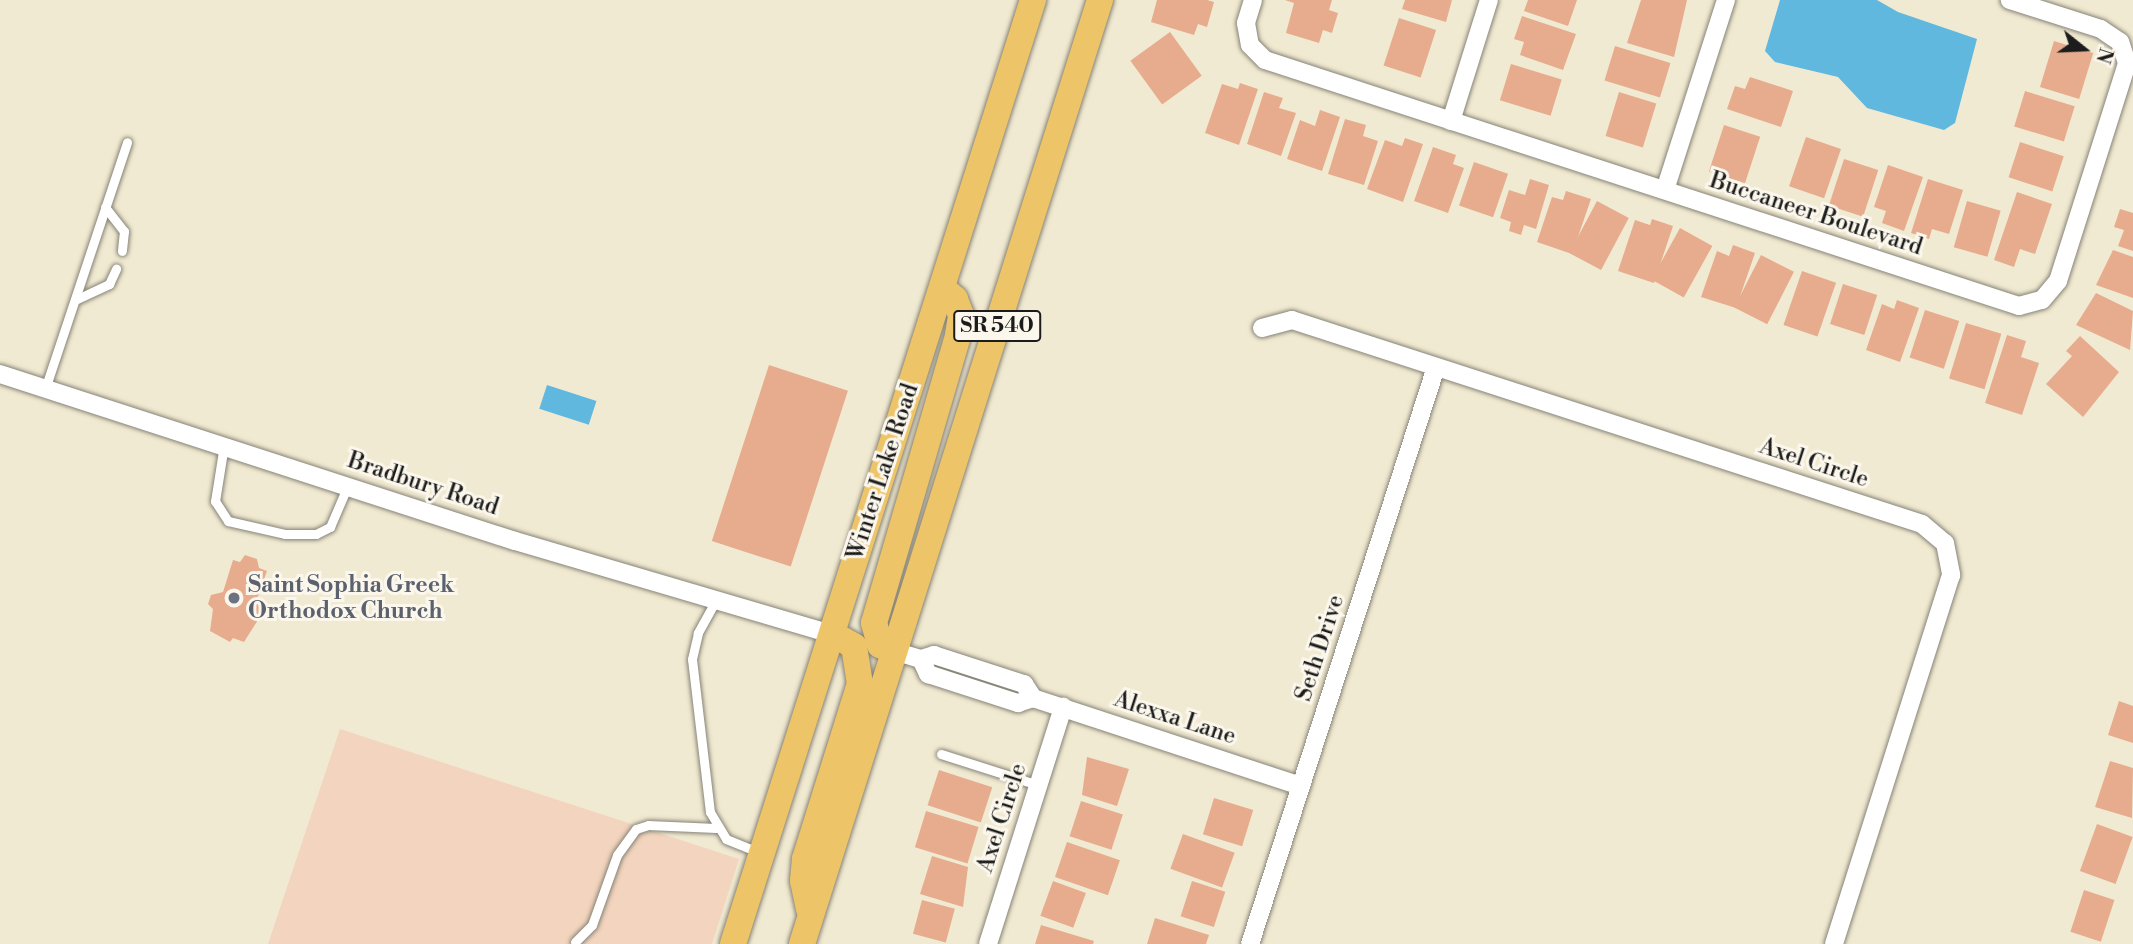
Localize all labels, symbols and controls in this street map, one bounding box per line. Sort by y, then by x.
north arrow [2049,14,2119,84]
text: N [2090,45,2118,66]
street label: Buccaneer Boulevard [1706,167,1926,261]
road number: SR 540 [951,308,1042,344]
street label: Winter Lake Road [841,380,925,564]
street label: Axel Circle [1756,432,1872,494]
street label: Bradbury Road [344,447,502,521]
place label: Saint Sophia Greek Orthodox Church [248,571,454,625]
marker: Saint Sophia Greek Orthodox Church [226,590,242,606]
street label: Seth Drive [1290,591,1350,705]
street label: Alexxa Lane [1111,685,1239,751]
street label: Axel Circle [971,760,1033,876]

